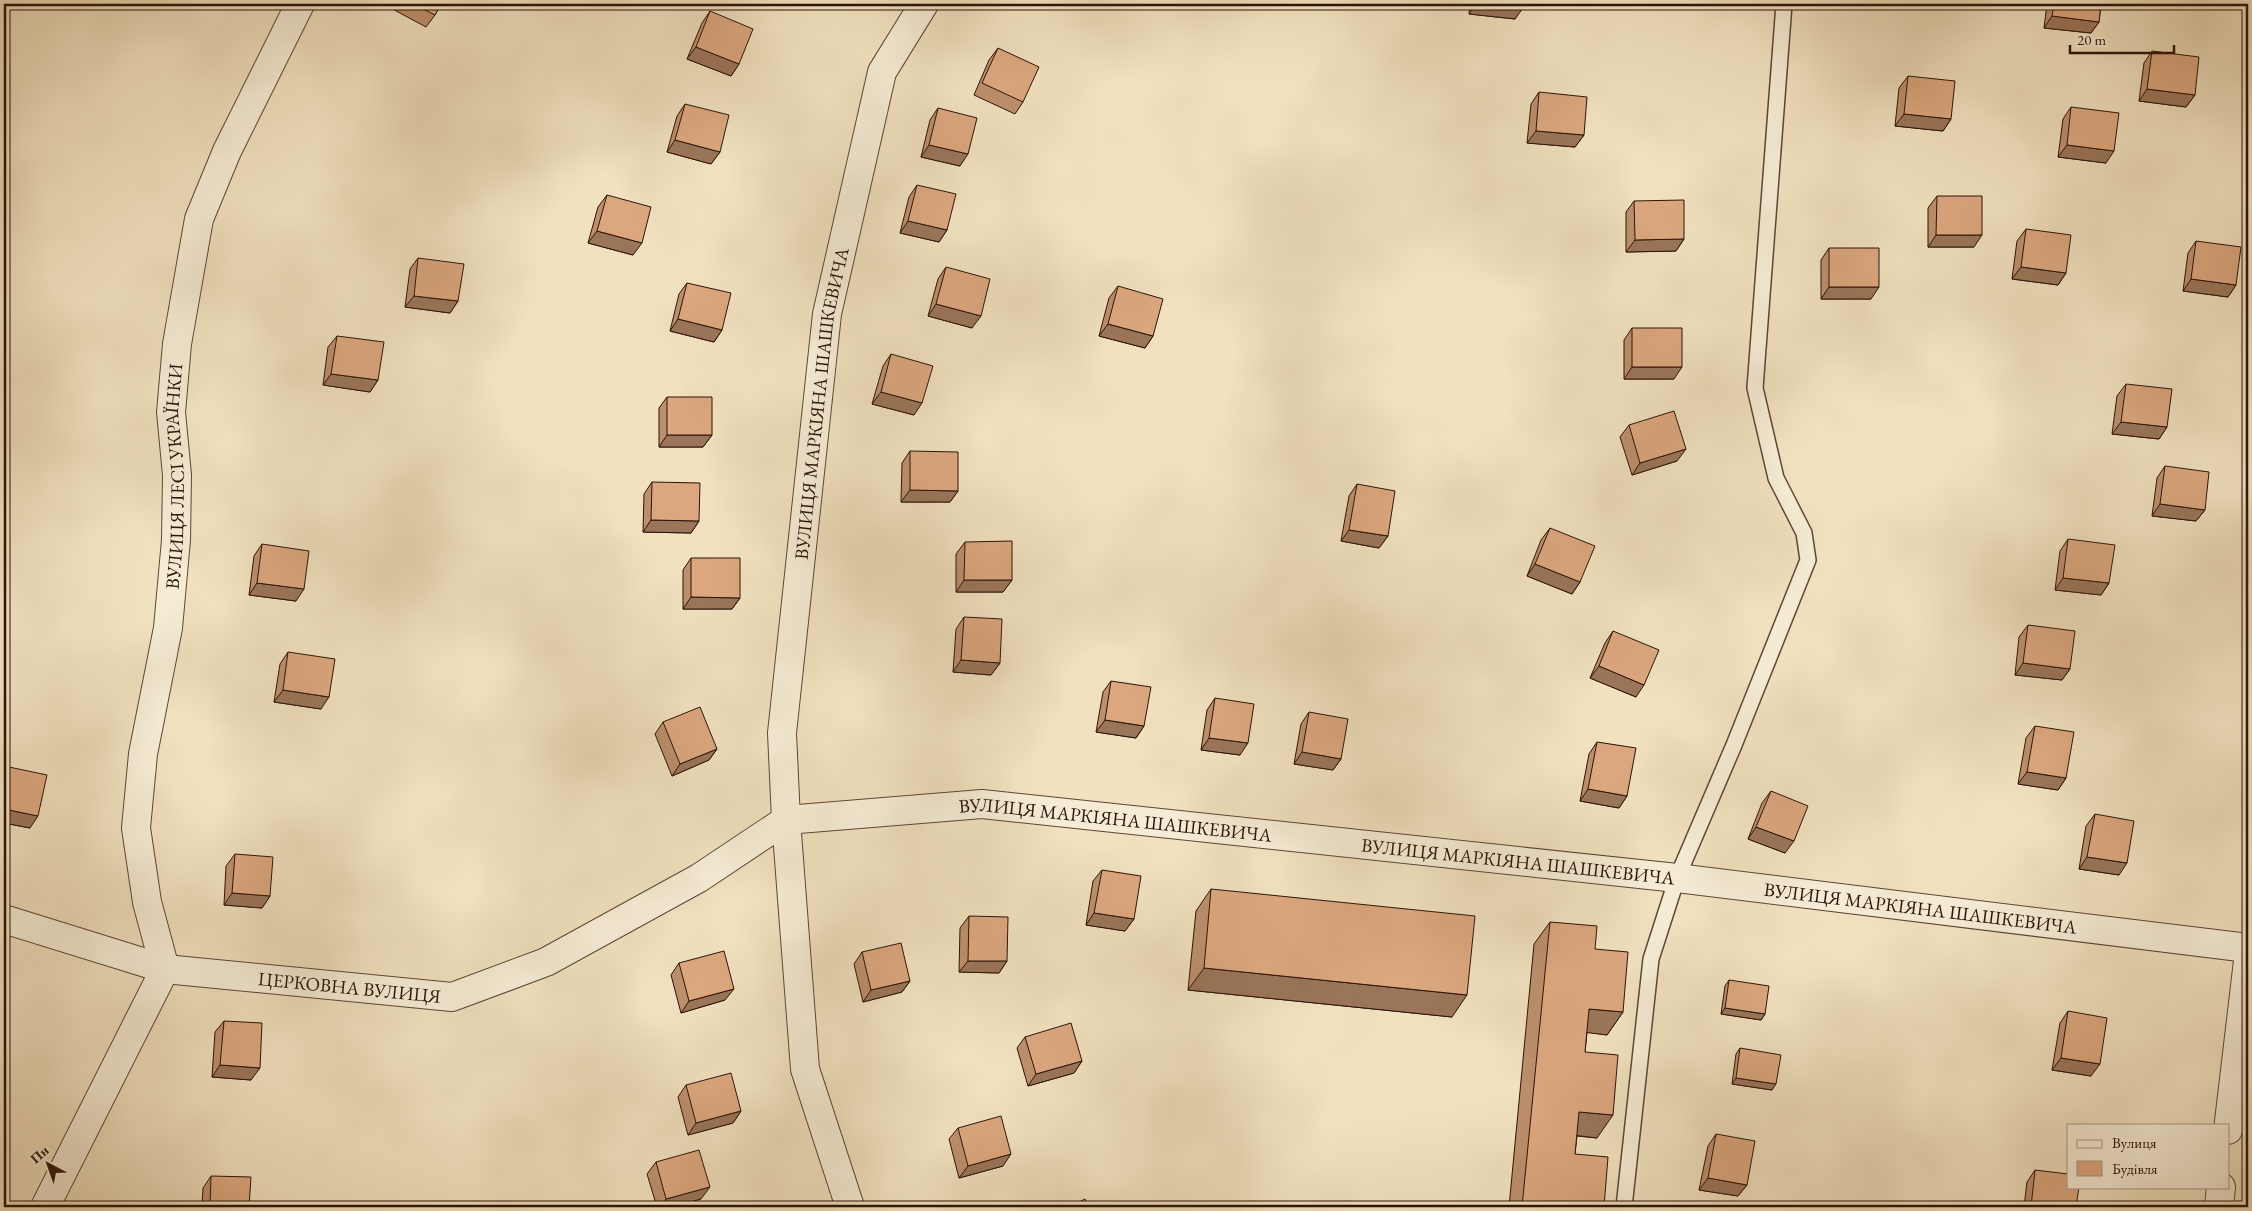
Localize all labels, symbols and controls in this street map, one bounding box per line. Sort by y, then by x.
scale bar [2070,22,2173,54]
text: 20 m [2077,30,2106,49]
street label: ВУЛИЦЯ МАРКІЯНА ШАШКЕВИЧА [788,244,854,561]
street label: ВУЛИЦЯ ЛЕСІ УКРАЇНКИ [158,363,190,590]
street label: ВУЛИЦЯ МАРКІЯНА ШАШКЕВИЧА [958,791,1274,847]
street label: ВУЛИЦЯ МАРКІЯНА ШАШКЕВИЧА [1360,832,1677,890]
street label: ВУЛИЦЯ МАРКІЯНА ШАШКЕВИЧА [1762,876,2079,939]
street label: ЦЕРКОВНА ВУЛИЦЯ [257,966,442,1008]
legend [2067,1124,2230,1188]
text: Вулиця [2112,1133,2157,1152]
north arrow [22,1138,72,1188]
text: Пн [26,1141,53,1167]
text: Будівля [2112,1159,2158,1178]

